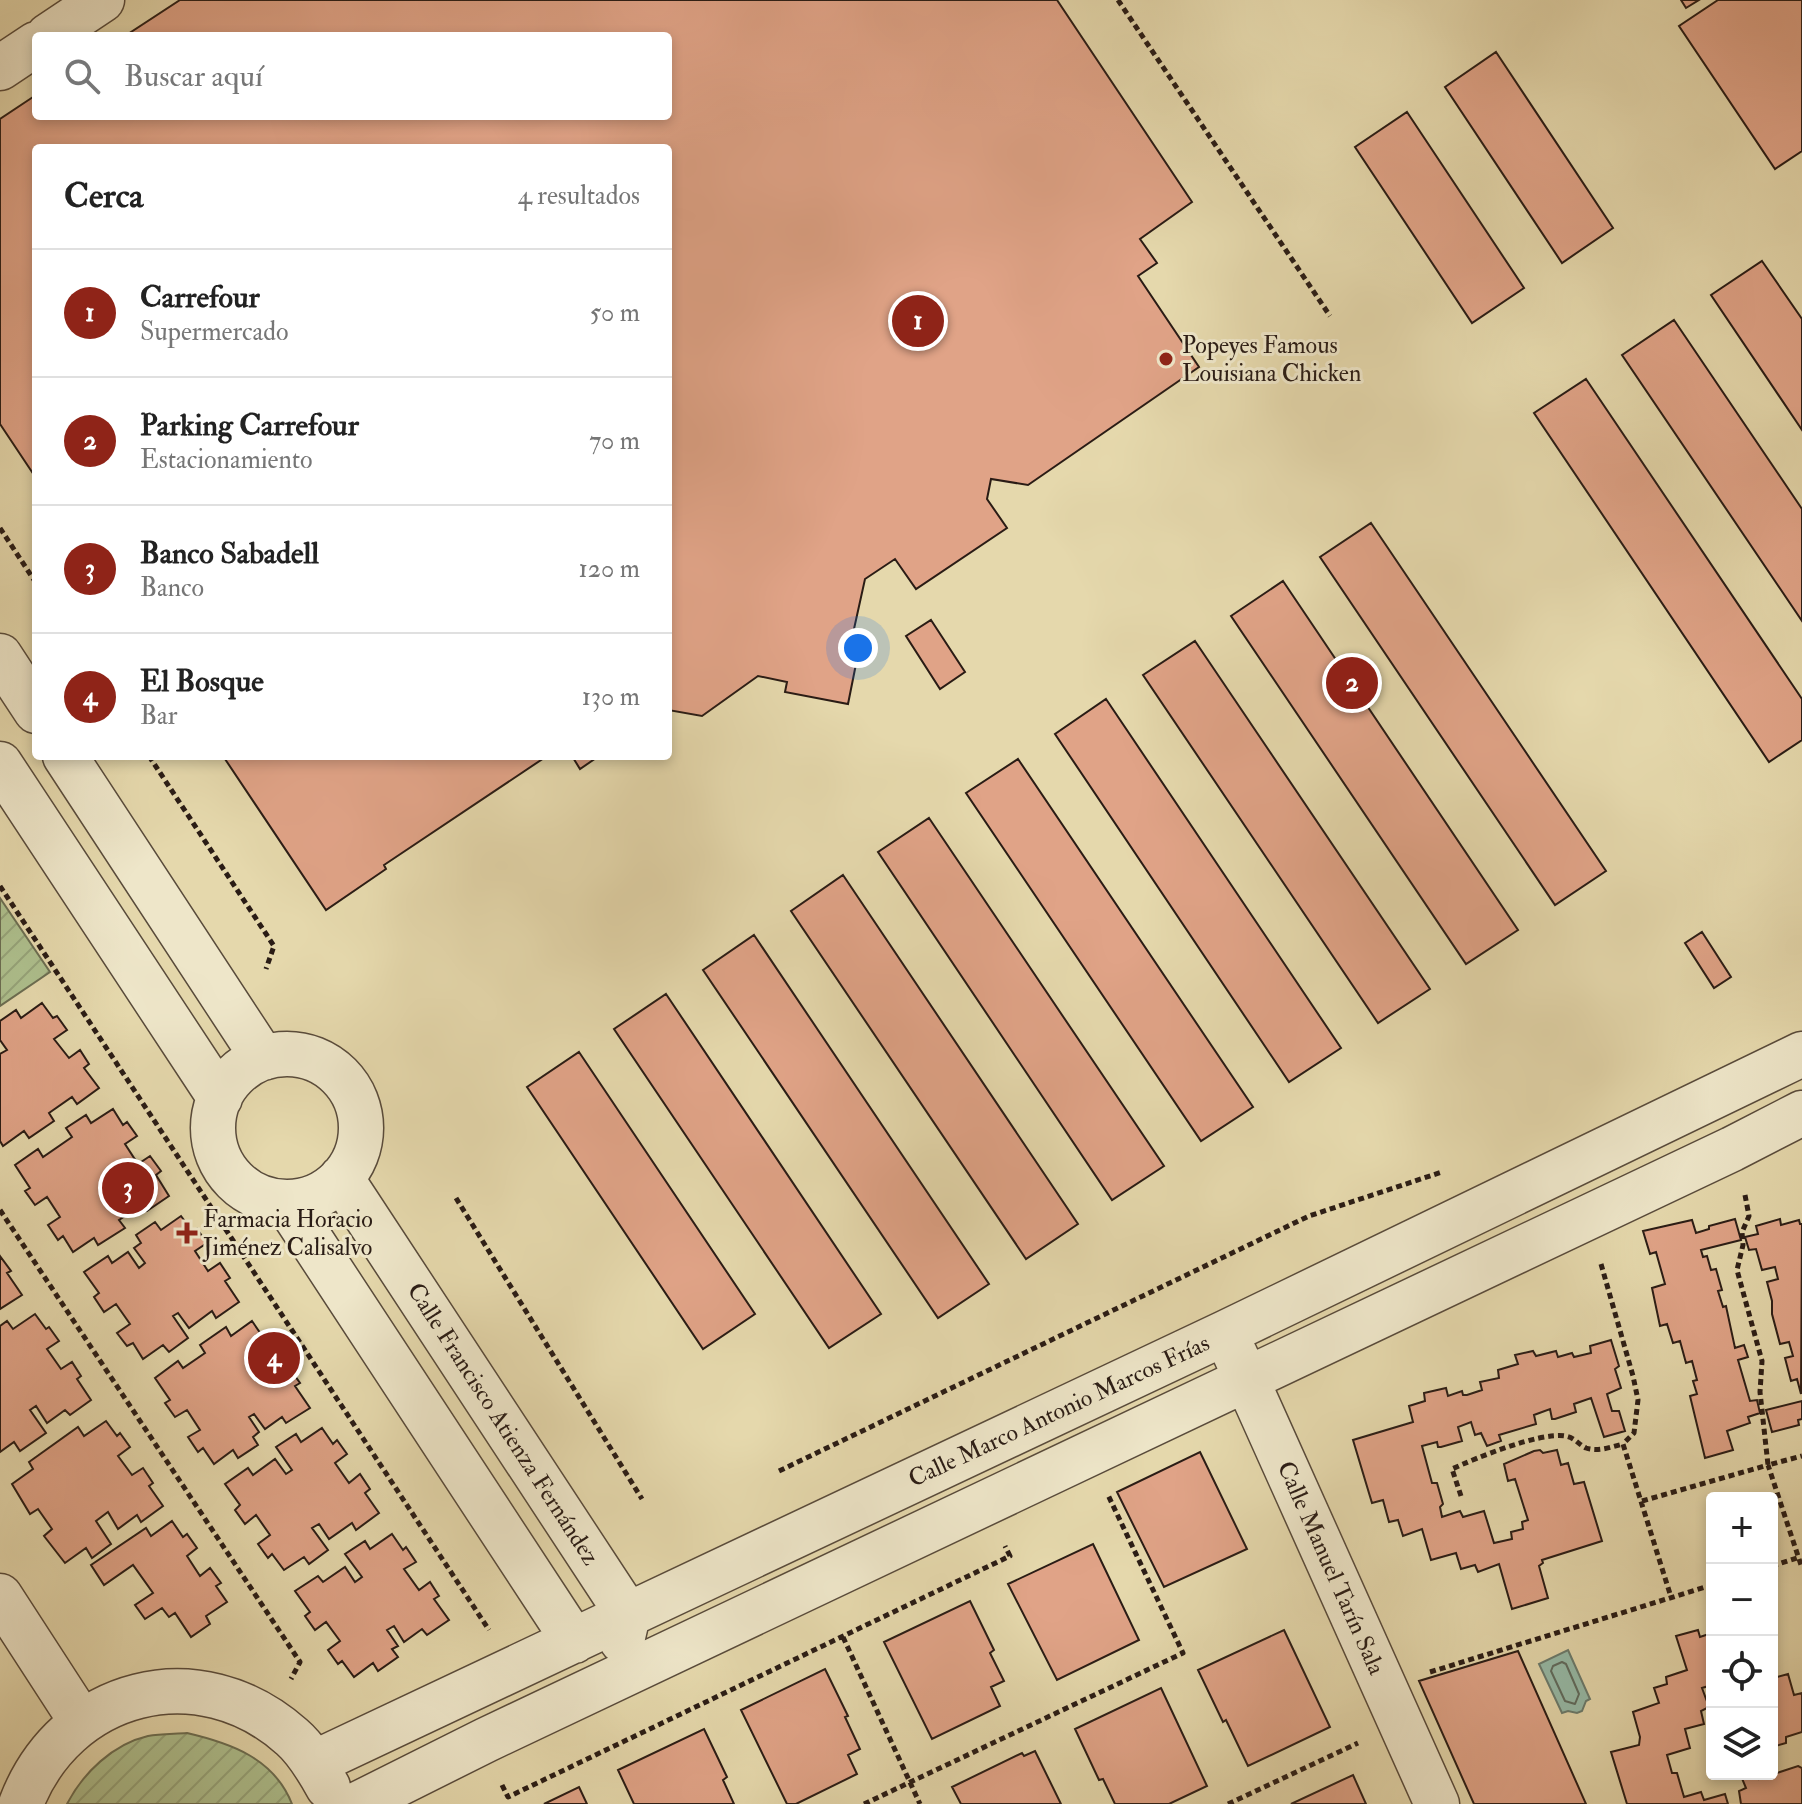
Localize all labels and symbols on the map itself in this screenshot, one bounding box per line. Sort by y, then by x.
pin: 1 [892,291,944,351]
place label: Popeyes Famous Louisiana Chicken [1182,330,1361,389]
marker: Popeyes Famous Louisiana Chicken [1157,350,1175,368]
your location [838,628,878,668]
pin: 2 [1326,653,1378,713]
pin: 3 [102,1158,154,1218]
place label: Farmacia Horacio Jiménez Calisalvo [202,1204,373,1263]
marker: Farmacia Horacio Jiménez Calisalvo [178,1224,196,1242]
street label: Calle Francisco Atienza Fernández [400,1277,606,1571]
street label: Calle Marco Antonio Marcos Frías [903,1327,1215,1495]
pin: 4 [248,1328,300,1388]
street label: Calle Manuel Tarín Sala [1270,1456,1392,1681]

